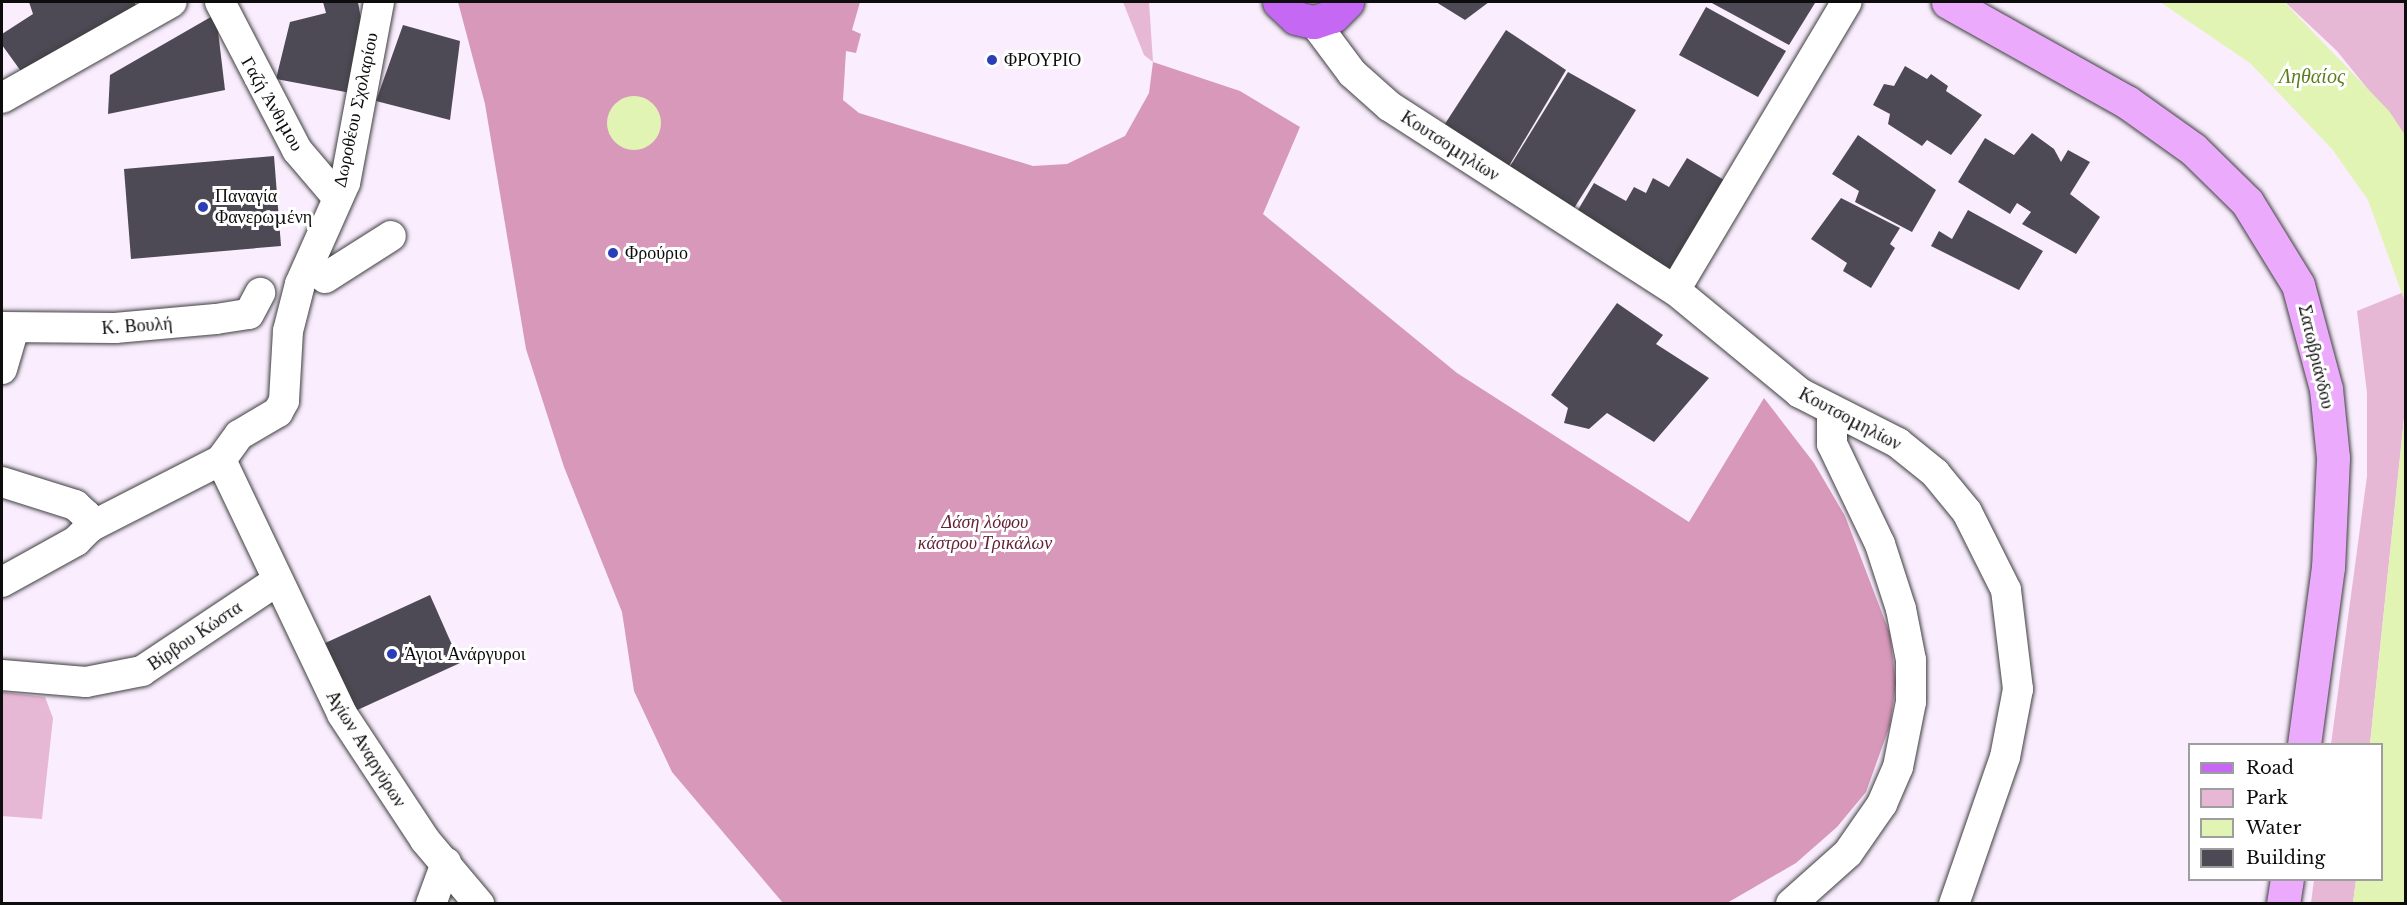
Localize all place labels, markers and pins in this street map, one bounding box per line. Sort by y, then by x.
place label: ΦΡΟΥΡΙΟ [1004,49,1081,71]
marker: ΦΡΟΥΡΙΟ [985,53,999,67]
place label: Παναγία Φανερωμένη [215,186,312,228]
marker: Παναγία Φανερωμένη [196,200,210,214]
place label: Φρούριο [625,242,688,264]
marker: Φρούριο [606,246,620,260]
place label: Άγιοι Ανάργυροι [404,643,525,665]
marker: Άγιοι Ανάργυροι [385,647,399,661]

